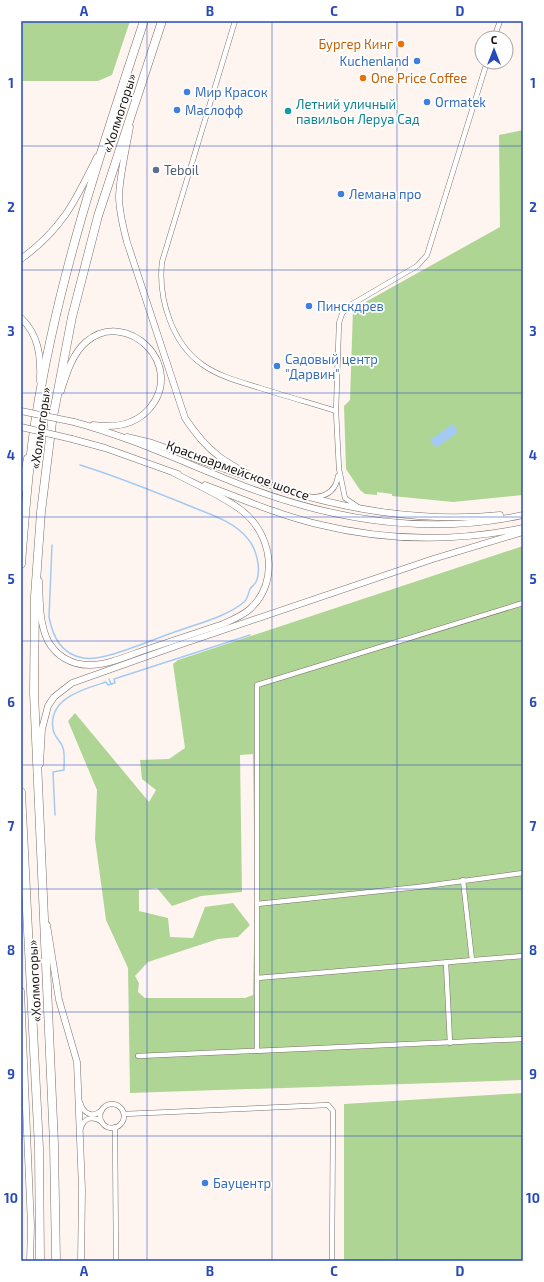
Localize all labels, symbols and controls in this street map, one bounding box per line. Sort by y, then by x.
text: A [80,3,89,19]
text: B [206,3,214,19]
text: C [330,3,338,19]
text: D [456,3,465,19]
north arrow [474,30,514,70]
text: С [491,33,498,46]
place label: Бургер Кинг [318,36,393,52]
marker: Бургер Кинг [396,39,406,49]
place label: Kuchenland [340,53,409,69]
marker: Kuchenland [412,56,422,66]
place label: One Price Coffee [371,70,467,86]
street label: «Холмогоры» [99,71,139,155]
marker: One Price Coffee [358,73,368,83]
text: 1 [8,75,14,91]
text: 1 [530,75,536,91]
place label: Мир Красок [195,84,268,100]
marker: Мир Красок [182,87,192,97]
place label: Ormatek [435,94,486,110]
place label: Летний уличный павильон Леруа Сад [296,96,420,127]
marker: Ormatek [422,97,432,107]
place label: Маслофф [185,102,243,118]
marker: Маслофф [172,105,182,115]
marker: Летний уличный павильон Леруа Сад [283,106,293,116]
place label: Teboil [164,162,199,178]
marker: Teboil [151,165,161,175]
place label: Лемана про [349,186,422,202]
marker: Лемана про [336,189,346,199]
text: 2 [7,199,15,215]
text: 2 [529,199,537,215]
place label: Пинскдрев [317,298,384,314]
marker: Пинскдрев [304,301,314,311]
text: 3 [7,323,15,339]
text: 3 [529,323,537,339]
place label: Садовый центр "Дарвин" [285,351,378,382]
marker: Садовый центр "Дарвин" [272,361,282,371]
street label: «Холмогоры» [26,386,54,470]
street label: Красноармейское шоссе [164,437,312,503]
text: 4 [7,447,15,463]
text: 4 [529,447,537,463]
text: 5 [7,571,15,587]
text: 5 [529,571,537,587]
text: 6 [7,694,15,710]
text: 6 [529,694,537,710]
text: 7 [8,818,15,834]
text: 7 [530,818,537,834]
street label: «Холмогоры» [24,939,44,1023]
text: 8 [7,942,15,958]
text: 8 [529,942,537,958]
text: 9 [7,1066,15,1082]
text: 9 [529,1066,537,1082]
place label: Бауцентр [213,1175,271,1191]
marker: Бауцентр [200,1178,210,1188]
text: 10 [4,1190,18,1206]
text: 10 [526,1190,540,1206]
text: A [80,1263,89,1279]
text: B [206,1263,214,1279]
text: C [330,1263,338,1279]
text: D [456,1263,465,1279]

